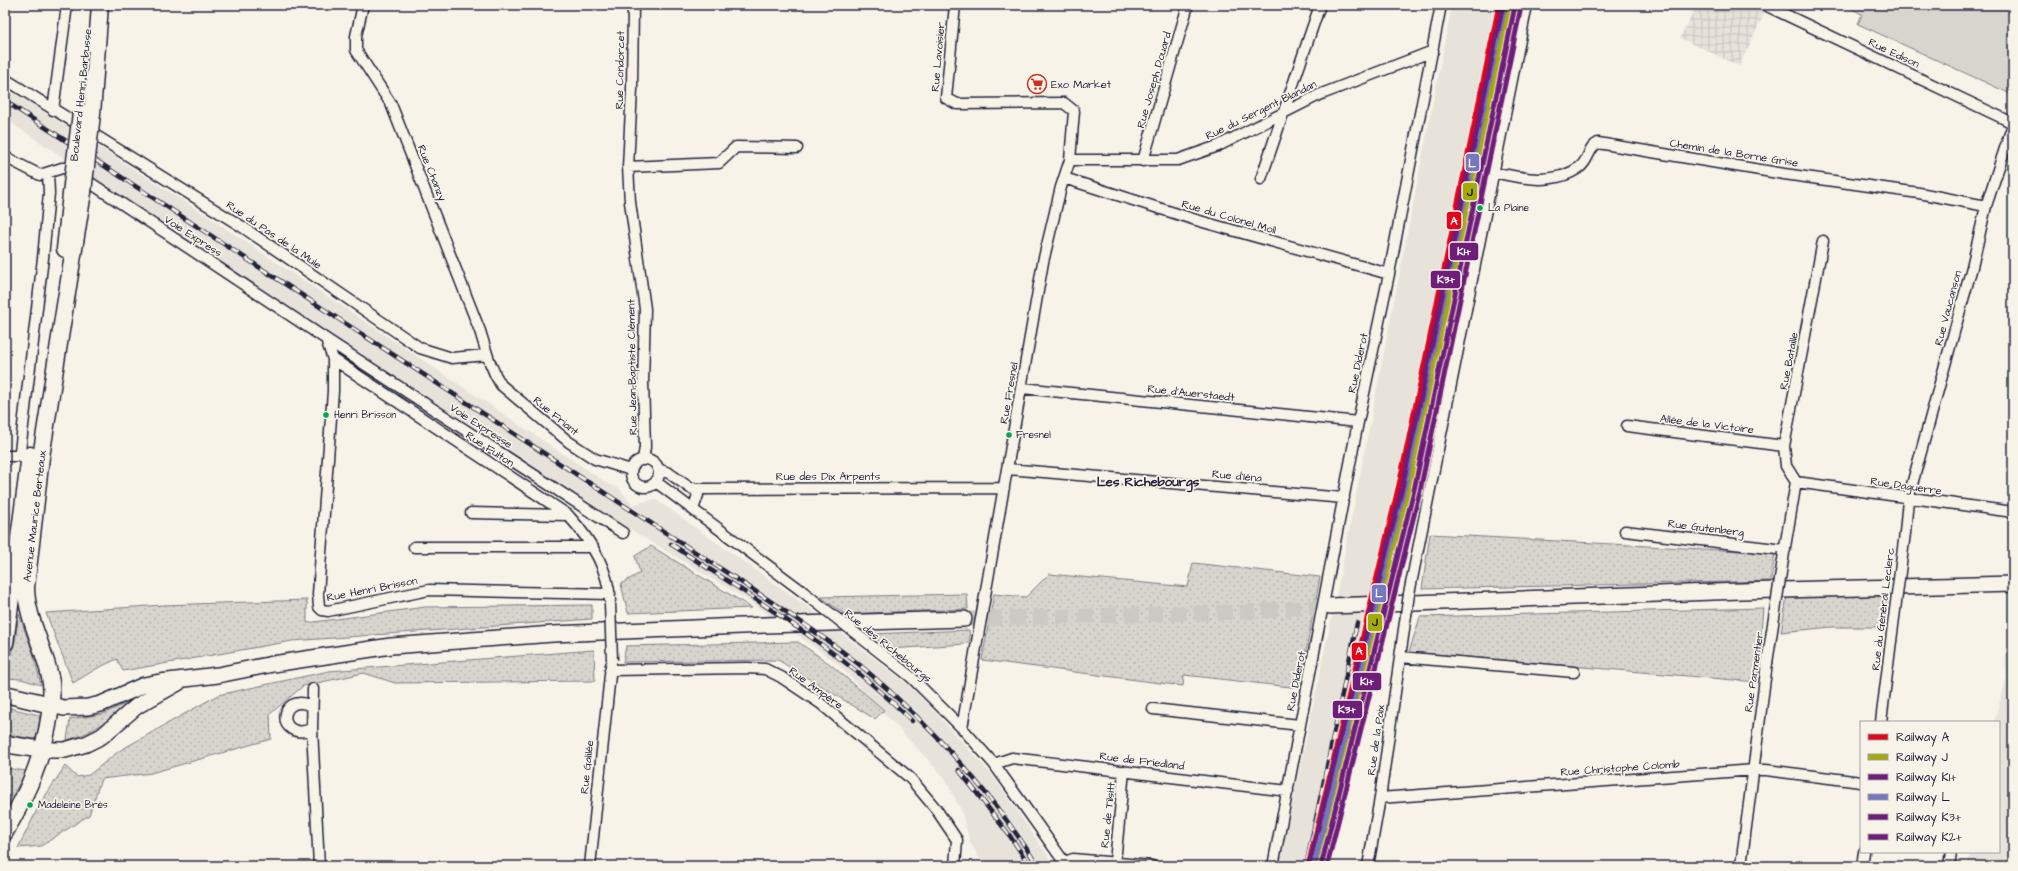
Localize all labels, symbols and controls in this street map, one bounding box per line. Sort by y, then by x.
street label: Rue Lavoisier [927,22,949,92]
street label: Boulevard Henri Barbusse [67,28,95,162]
street label: Rue Condorcet [612,30,628,109]
street label: Rue Joseph Douard [1133,30,1175,130]
street label: Rue Edison [1866,35,1922,72]
supermarket icon: Exo Market [1026,73,1048,95]
street label: Rue du Sergent Blandan [1203,76,1320,144]
place label: Exo Market [1051,77,1112,92]
street label: Chemin de la Borne Grise [1669,135,1799,171]
street label: Rue Chanzy [413,143,450,204]
line badge: L [1465,153,1480,172]
text: L [1468,156,1476,171]
line badge: J [1462,182,1478,201]
text: J [1466,185,1473,200]
street label: Rue du Colonel Moll [1180,196,1278,238]
street label: Rue du Pas de la Mule [223,197,325,273]
place label: La Plaine [1488,201,1530,215]
marker: La Plaine [1475,203,1485,213]
line badge: A [1446,211,1462,230]
street label: Voie Express [161,212,225,261]
text: A [1450,214,1458,229]
line badge: K1+ [1449,242,1479,261]
text: K1+ [1457,244,1471,259]
street label: Rue Vaucanson [1931,268,1965,347]
line badge: K3+ [1430,270,1461,289]
text: K3+ [1437,272,1455,287]
street label: Rue Jean-Baptiste Clément [623,298,641,435]
street label: Rue Diderot [1344,331,1372,394]
street label: Rue Bataille [1776,331,1802,391]
street label: Rue Fresnel [996,361,1022,425]
street label: Rue d'Auerstaedt [1147,381,1236,405]
street label: Rue Friant [530,393,582,439]
street label: Voie Expresse [447,400,515,452]
place label: Henri Brisson [334,408,396,422]
marker: Henri Brisson [321,410,331,420]
street label: Allée de la Victoire [1659,411,1755,437]
street label: Rue Fulton [463,428,518,470]
place label: Fresnel [1016,428,1051,442]
marker: Fresnel [1004,430,1014,440]
street label: Avenue Maurice Berteaux [19,449,50,583]
street label: Rue d'Iéna [1211,466,1263,486]
street label: Rue des Dix Arpents [776,469,881,484]
district label: Les Richebourgs [1097,473,1200,493]
street label: Rue Daguerre [1869,474,1943,499]
street label: Rue Gutenberg [1667,516,1745,541]
street label: Rue du Général Leclerc [1868,547,1898,671]
street label: Rue Henri Brisson [325,573,419,605]
line badge: L [1371,584,1387,603]
text: L [1375,586,1383,601]
street label: Rue des Richebourgs [841,606,935,687]
line badge: J [1367,613,1383,632]
text: J [1371,615,1378,630]
street label: Rue Parmentier [1741,631,1767,713]
line badge: A [1351,642,1367,661]
text: A [1355,644,1363,659]
street label: Rue Diderot [1283,649,1309,712]
street label: Rue Ampère [786,663,846,713]
line badge: K1+ [1352,672,1382,691]
text: K1+ [1360,674,1374,689]
line badge: K3+ [1332,700,1363,719]
text: K3+ [1338,702,1356,717]
street label: Rue de la Paix [1364,703,1388,776]
legend [1860,721,2000,853]
text: Railway A [1896,729,1950,747]
street label: Rue Galilée [577,739,597,795]
street label: Rue de Friedland [1099,748,1186,774]
text: Railway J [1896,749,1949,767]
street label: Rue Christophe Colomb [1560,756,1680,780]
text: Railway K1+ [1896,769,1957,787]
street label: Rue de Tilsitt [1097,781,1119,849]
text: Railway L [1896,789,1951,807]
place label: Madeleine Brès [38,798,108,812]
marker: Madeleine Brès [25,800,35,810]
text: Railway K3+ [1896,809,1962,827]
text: Railway K2+ [1896,829,1963,847]

